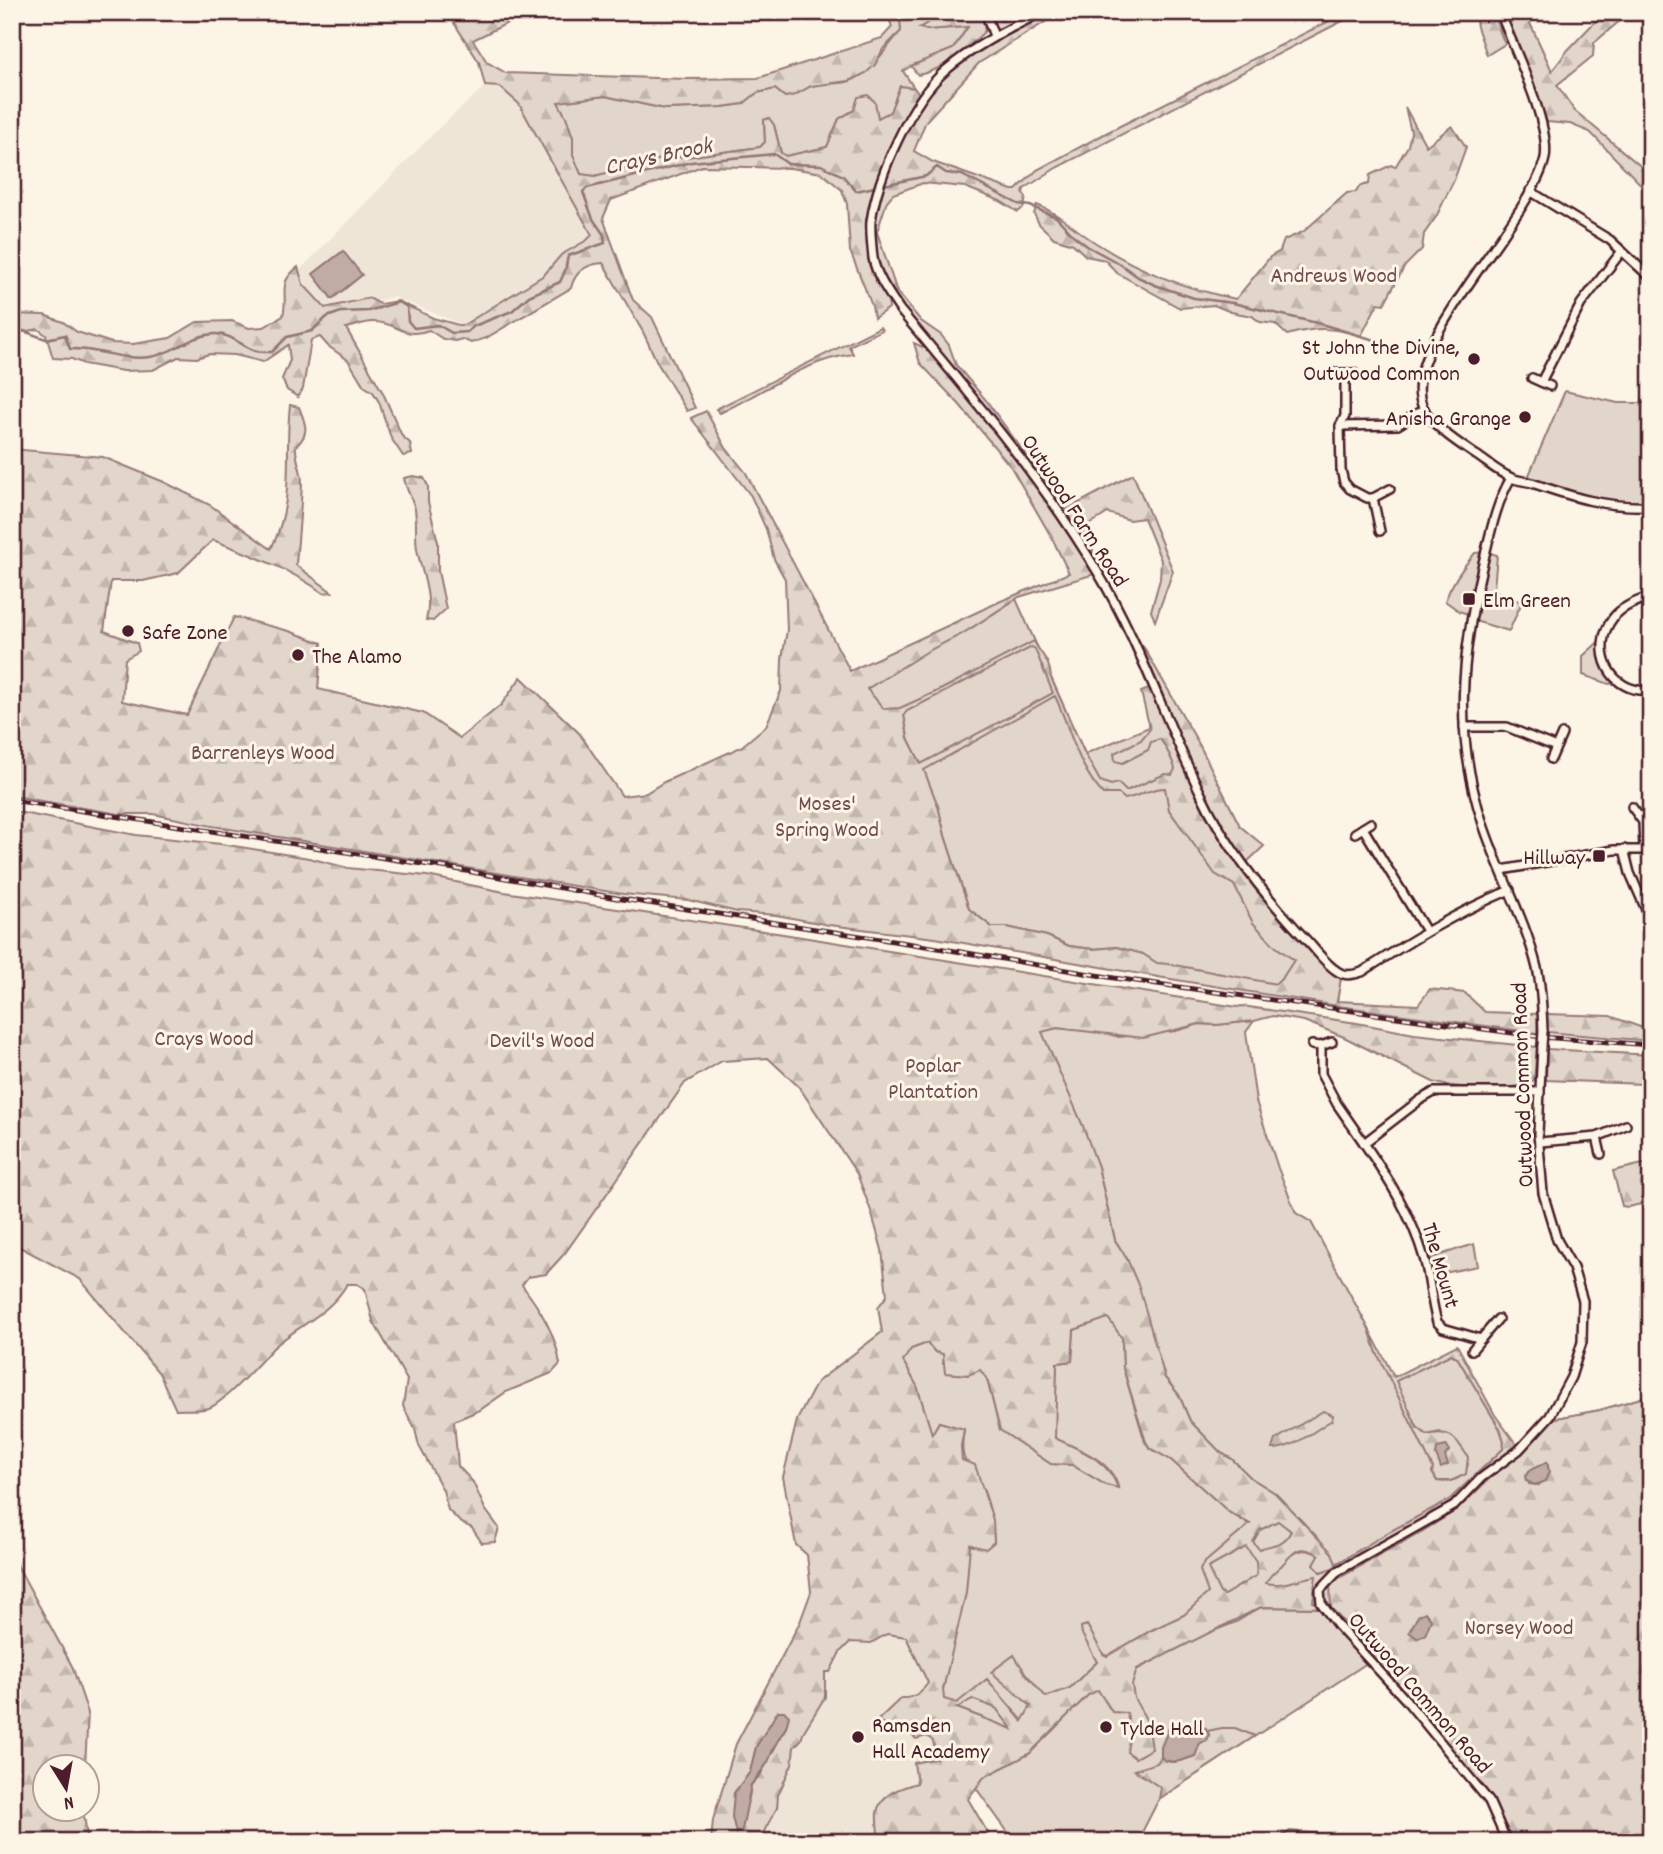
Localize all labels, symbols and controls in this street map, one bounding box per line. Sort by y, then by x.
water label: Crays Brook [602,130,717,186]
park label: Andrews Wood [1271,261,1397,294]
place label: St John the Divine, Outwood Common [1302,333,1460,392]
marker: St John the Divine, Outwood Common [1466,351,1482,367]
place label: Anisha Grange [1386,404,1511,437]
marker: Anisha Grange [1517,409,1533,425]
street label: Outwood Farm Road [1011,429,1135,595]
place label: Elm Green [1483,586,1571,619]
marker: Elm Green [1461,591,1477,607]
place label: Safe Zone [142,618,228,651]
marker: Safe Zone [120,623,136,639]
place label: The Alamo [312,642,402,675]
marker: The Alamo [290,647,306,663]
park label: Barrenleys Wood [191,738,335,771]
park label: Moses' Spring Wood [775,789,879,848]
place label: Hillway [1523,843,1586,876]
marker: Hillway [1591,848,1607,864]
street label: Outwood Common Road [1504,982,1545,1188]
park label: Crays Wood [154,1024,254,1057]
park label: Devil's Wood [489,1026,595,1059]
park label: Poplar Plantation [888,1051,978,1110]
street label: The Mount [1411,1219,1467,1313]
street label: Outwood Common Road [1339,1606,1498,1783]
park label: Norsey Wood [1465,1613,1573,1646]
place label: Ramsden Hall Academy [872,1711,990,1770]
place label: Tylde Hall [1120,1714,1204,1747]
marker: Tylde Hall [1098,1719,1114,1735]
marker: Ramsden Hall Academy [850,1729,866,1745]
north arrow [32,1752,102,1822]
text: N [61,1787,76,1815]

